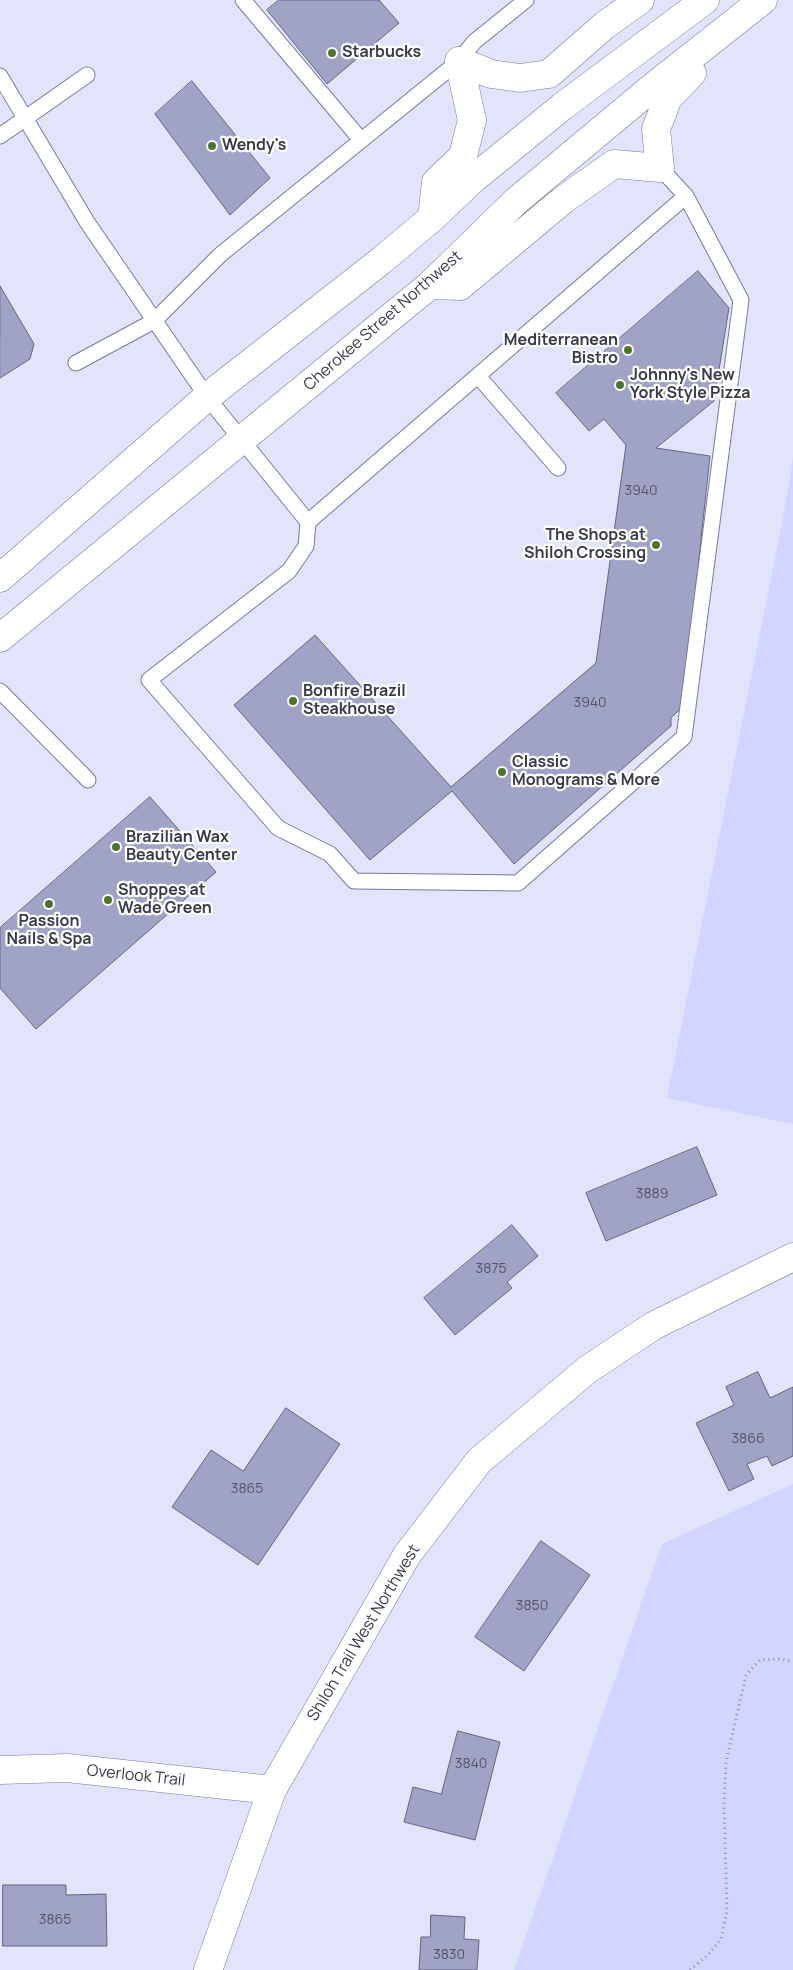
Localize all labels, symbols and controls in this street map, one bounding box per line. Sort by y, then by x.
place label: Starbucks [342,43,421,63]
marker: Starbucks [326,47,338,59]
place label: Wendy's [222,136,286,156]
marker: Wendy's [206,140,218,152]
street label: Cherokee Street Northwest [300,247,466,395]
place label: Mediterranean Bistro [504,331,618,369]
marker: Mediterranean Bistro [622,344,634,356]
place label: Johnny's New York Style Pizza [630,366,751,404]
marker: Johnny's New York Style Pizza [614,379,626,391]
house number: 3940 [624,483,658,499]
place label: The Shops at Shiloh Crossing [524,526,646,564]
marker: The Shops at Shiloh Crossing [650,539,662,551]
place label: Bonfire Brazil Steakhouse [303,682,406,720]
marker: Bonfire Brazil Steakhouse [287,695,299,707]
house number: 3940 [573,695,607,711]
place label: Classic Monograms & More [512,753,660,791]
marker: Classic Monograms & More [496,766,508,778]
place label: Brazilian Wax Beauty Center [126,828,237,866]
marker: Brazilian Wax Beauty Center [110,841,122,853]
place label: Shoppes at Wade Green [118,881,212,919]
marker: Shoppes at Wade Green [102,894,114,906]
marker: Passion Nails & Spa [43,898,55,910]
place label: Passion Nails & Spa [6,912,92,950]
house number: 3889 [636,1186,668,1202]
house number: 3875 [476,1261,506,1277]
house number: 3866 [731,1431,765,1447]
house number: 3865 [231,1481,263,1497]
street label: Shiloh Trail West Northwest [304,1541,424,1725]
house number: 3850 [516,1598,548,1614]
house number: 3840 [455,1756,487,1772]
street label: Overlook Trail [86,1761,186,1791]
house number: 3865 [39,1912,71,1928]
house number: 3830 [433,1947,465,1963]

